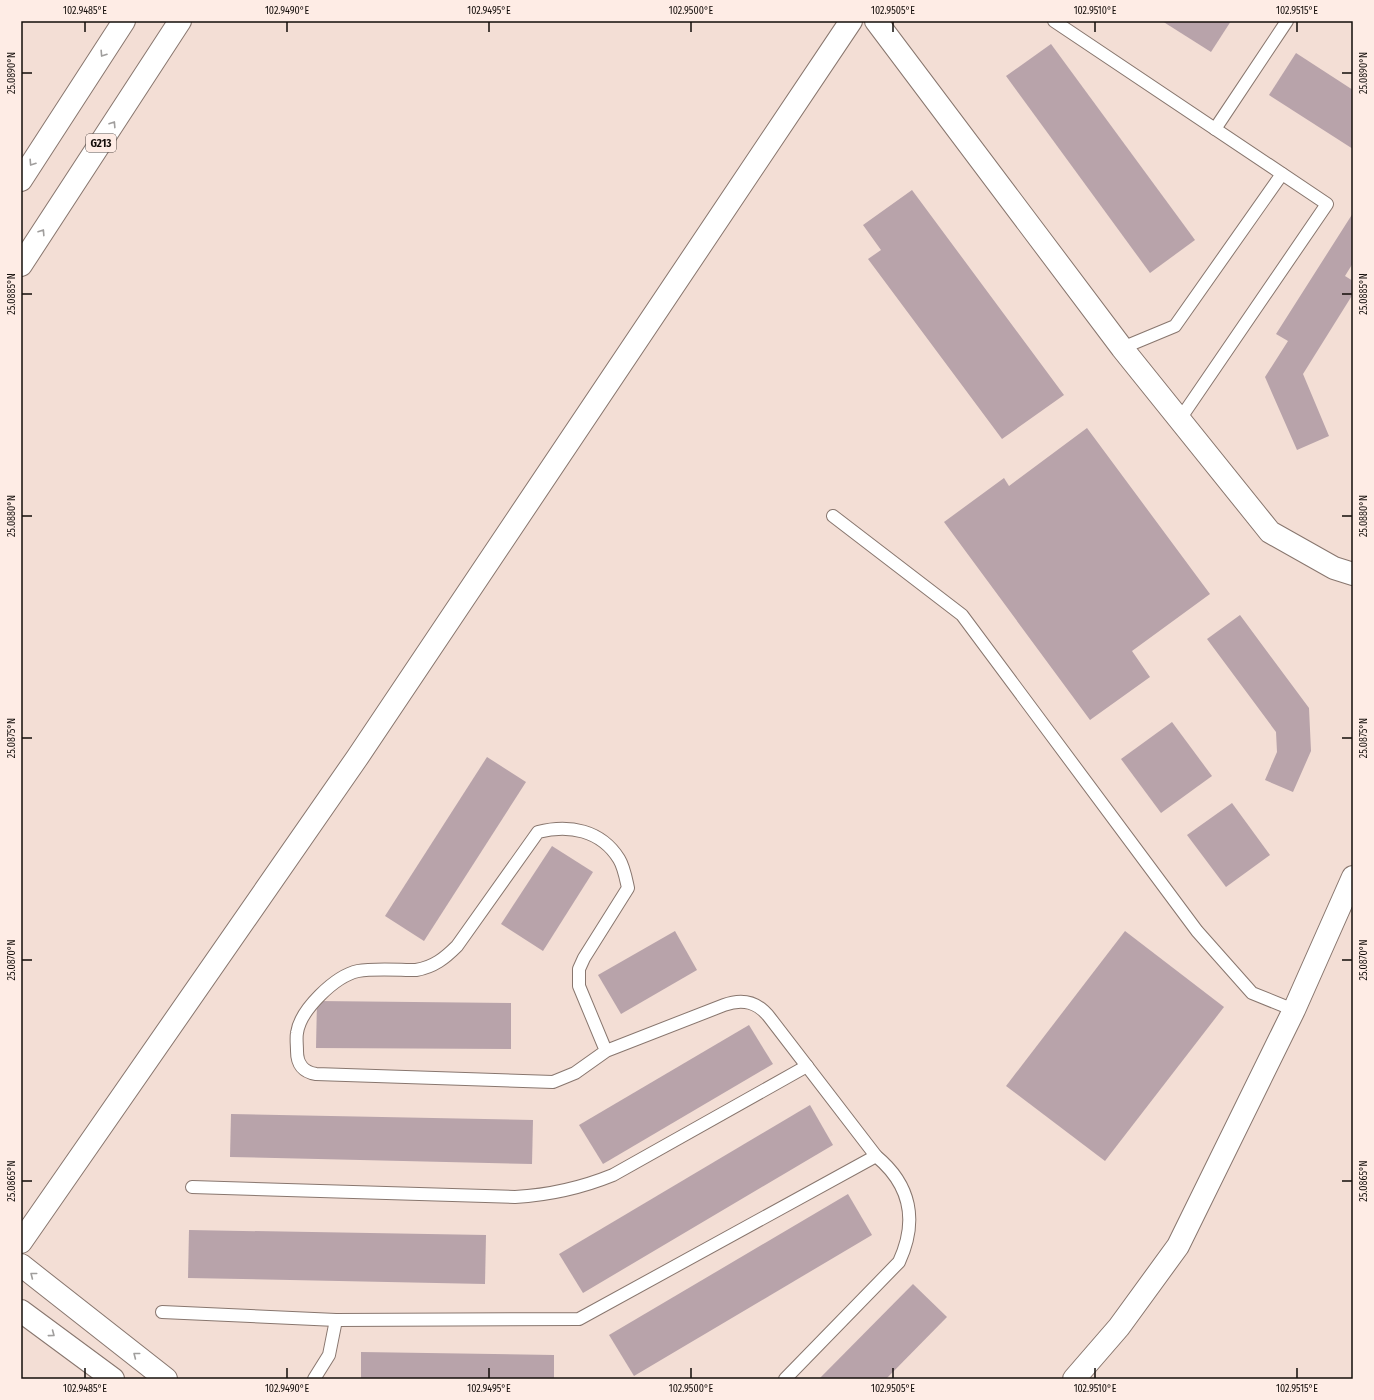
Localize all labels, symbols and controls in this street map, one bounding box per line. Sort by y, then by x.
text: 102.9485°E [63,5,107,17]
text: 102.9490°E [265,5,309,17]
text: 102.9495°E [467,5,511,17]
text: 102.9500°E [669,5,714,17]
text: 102.9505°E [871,5,915,17]
text: 102.9510°E [1074,5,1117,17]
text: 102.9515°E [1276,5,1318,17]
one-way arrow [100,50,108,57]
text: 25.0890°N [6,52,18,94]
text: 25.0890°N [1358,52,1370,94]
one-way arrow [109,121,116,128]
road number: G213 [86,134,116,152]
one-way arrow [29,159,37,166]
one-way arrow [37,230,44,237]
text: 25.0885°N [6,273,18,315]
text: 25.0885°N [1358,273,1370,315]
text: 25.0880°N [6,495,18,537]
text: 25.0880°N [1358,495,1370,537]
text: 25.0875°N [6,718,18,758]
text: 25.0875°N [1358,718,1370,758]
text: 25.0870°N [6,940,18,981]
text: 25.0870°N [1358,940,1370,981]
text: 25.0865°N [6,1160,18,1202]
text: 25.0865°N [1358,1160,1370,1202]
one-way arrow [31,1272,38,1279]
one-way arrow [48,1329,55,1336]
one-way arrow [133,1353,140,1360]
text: 102.9485°E [63,1383,107,1395]
text: 102.9490°E [265,1383,309,1395]
text: 102.9495°E [467,1383,511,1395]
text: 102.9500°E [669,1383,714,1395]
text: 102.9505°E [871,1383,915,1395]
text: 102.9510°E [1074,1383,1117,1395]
text: 102.9515°E [1276,1383,1318,1395]

